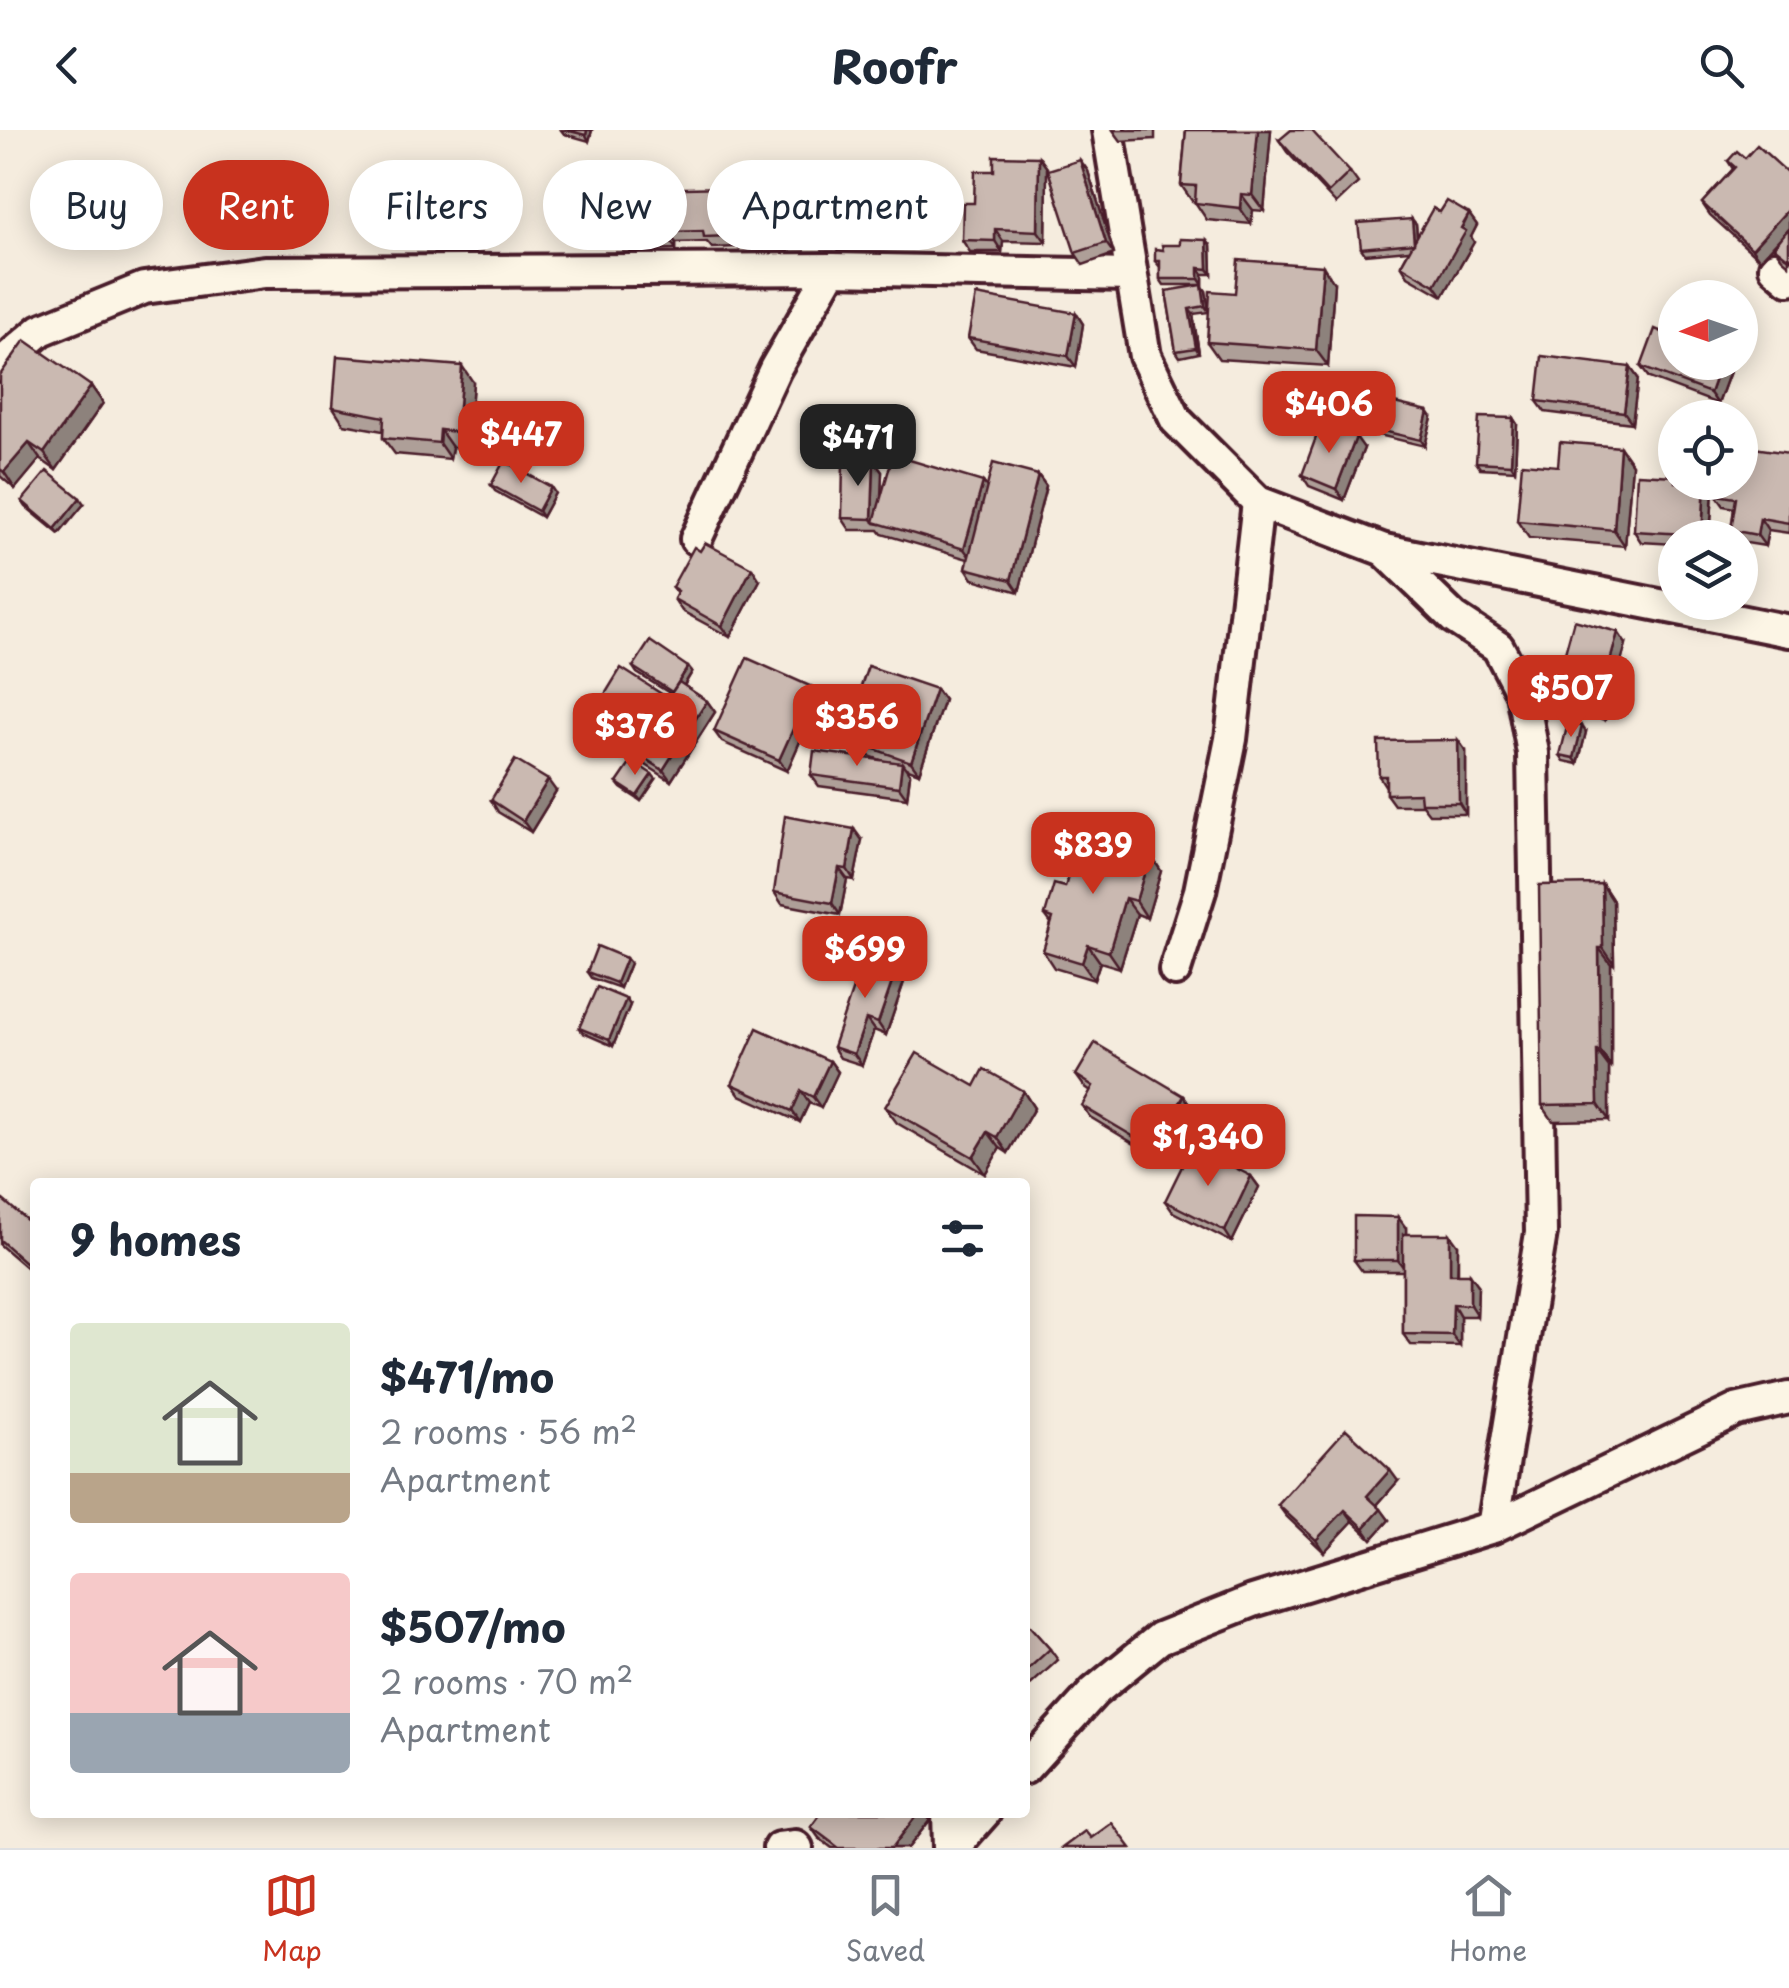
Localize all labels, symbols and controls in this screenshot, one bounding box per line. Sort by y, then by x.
text: Roofr [831,31,958,99]
icon: back [40,38,95,93]
icon: search [1694,38,1749,93]
chip: Buy [30,160,163,250]
chip: Rent [183,160,329,250]
chip: Filters [349,160,523,250]
chip: New [543,160,687,250]
chip: Apartment [707,160,964,250]
north arrow [1658,280,1758,380]
map controls [1658,280,1758,620]
pin: $406 [1270,371,1388,456]
text: $406 [1285,379,1373,427]
button: locate [1658,400,1758,500]
pin: $447 [462,401,580,486]
pin: $471 [799,404,917,489]
text: $447 [480,409,562,457]
text: $471 [822,412,894,460]
button: layers [1658,520,1758,620]
pin: $507 [1512,655,1630,740]
text: $507 [1530,663,1612,711]
pin: $356 [798,684,916,769]
text: $356 [815,692,899,740]
pin: $376 [576,693,694,778]
text: $376 [595,701,675,749]
pin: $839 [1034,812,1152,897]
text: $839 [1053,820,1133,868]
pin: $699 [806,916,924,1001]
text: $699 [824,924,906,972]
pin: $1,340 [1127,1104,1289,1189]
text: $1,340 [1152,1112,1264,1160]
text: 9 homes [70,1207,241,1270]
icon: filters [935,1211,990,1266]
text: $471/mo [380,1344,554,1407]
icon: home [150,1363,270,1483]
text: 2 rooms · 56 m² [380,1407,637,1455]
text: Apartment [380,1455,551,1503]
text: $507/mo [380,1594,566,1657]
icon: home [150,1613,270,1733]
text: 2 rooms · 70 m² [380,1657,633,1705]
text: Apartment [380,1705,551,1753]
tab: Map [262,1868,322,1971]
tab: Saved [846,1868,925,1971]
tab: Home [1449,1868,1527,1971]

